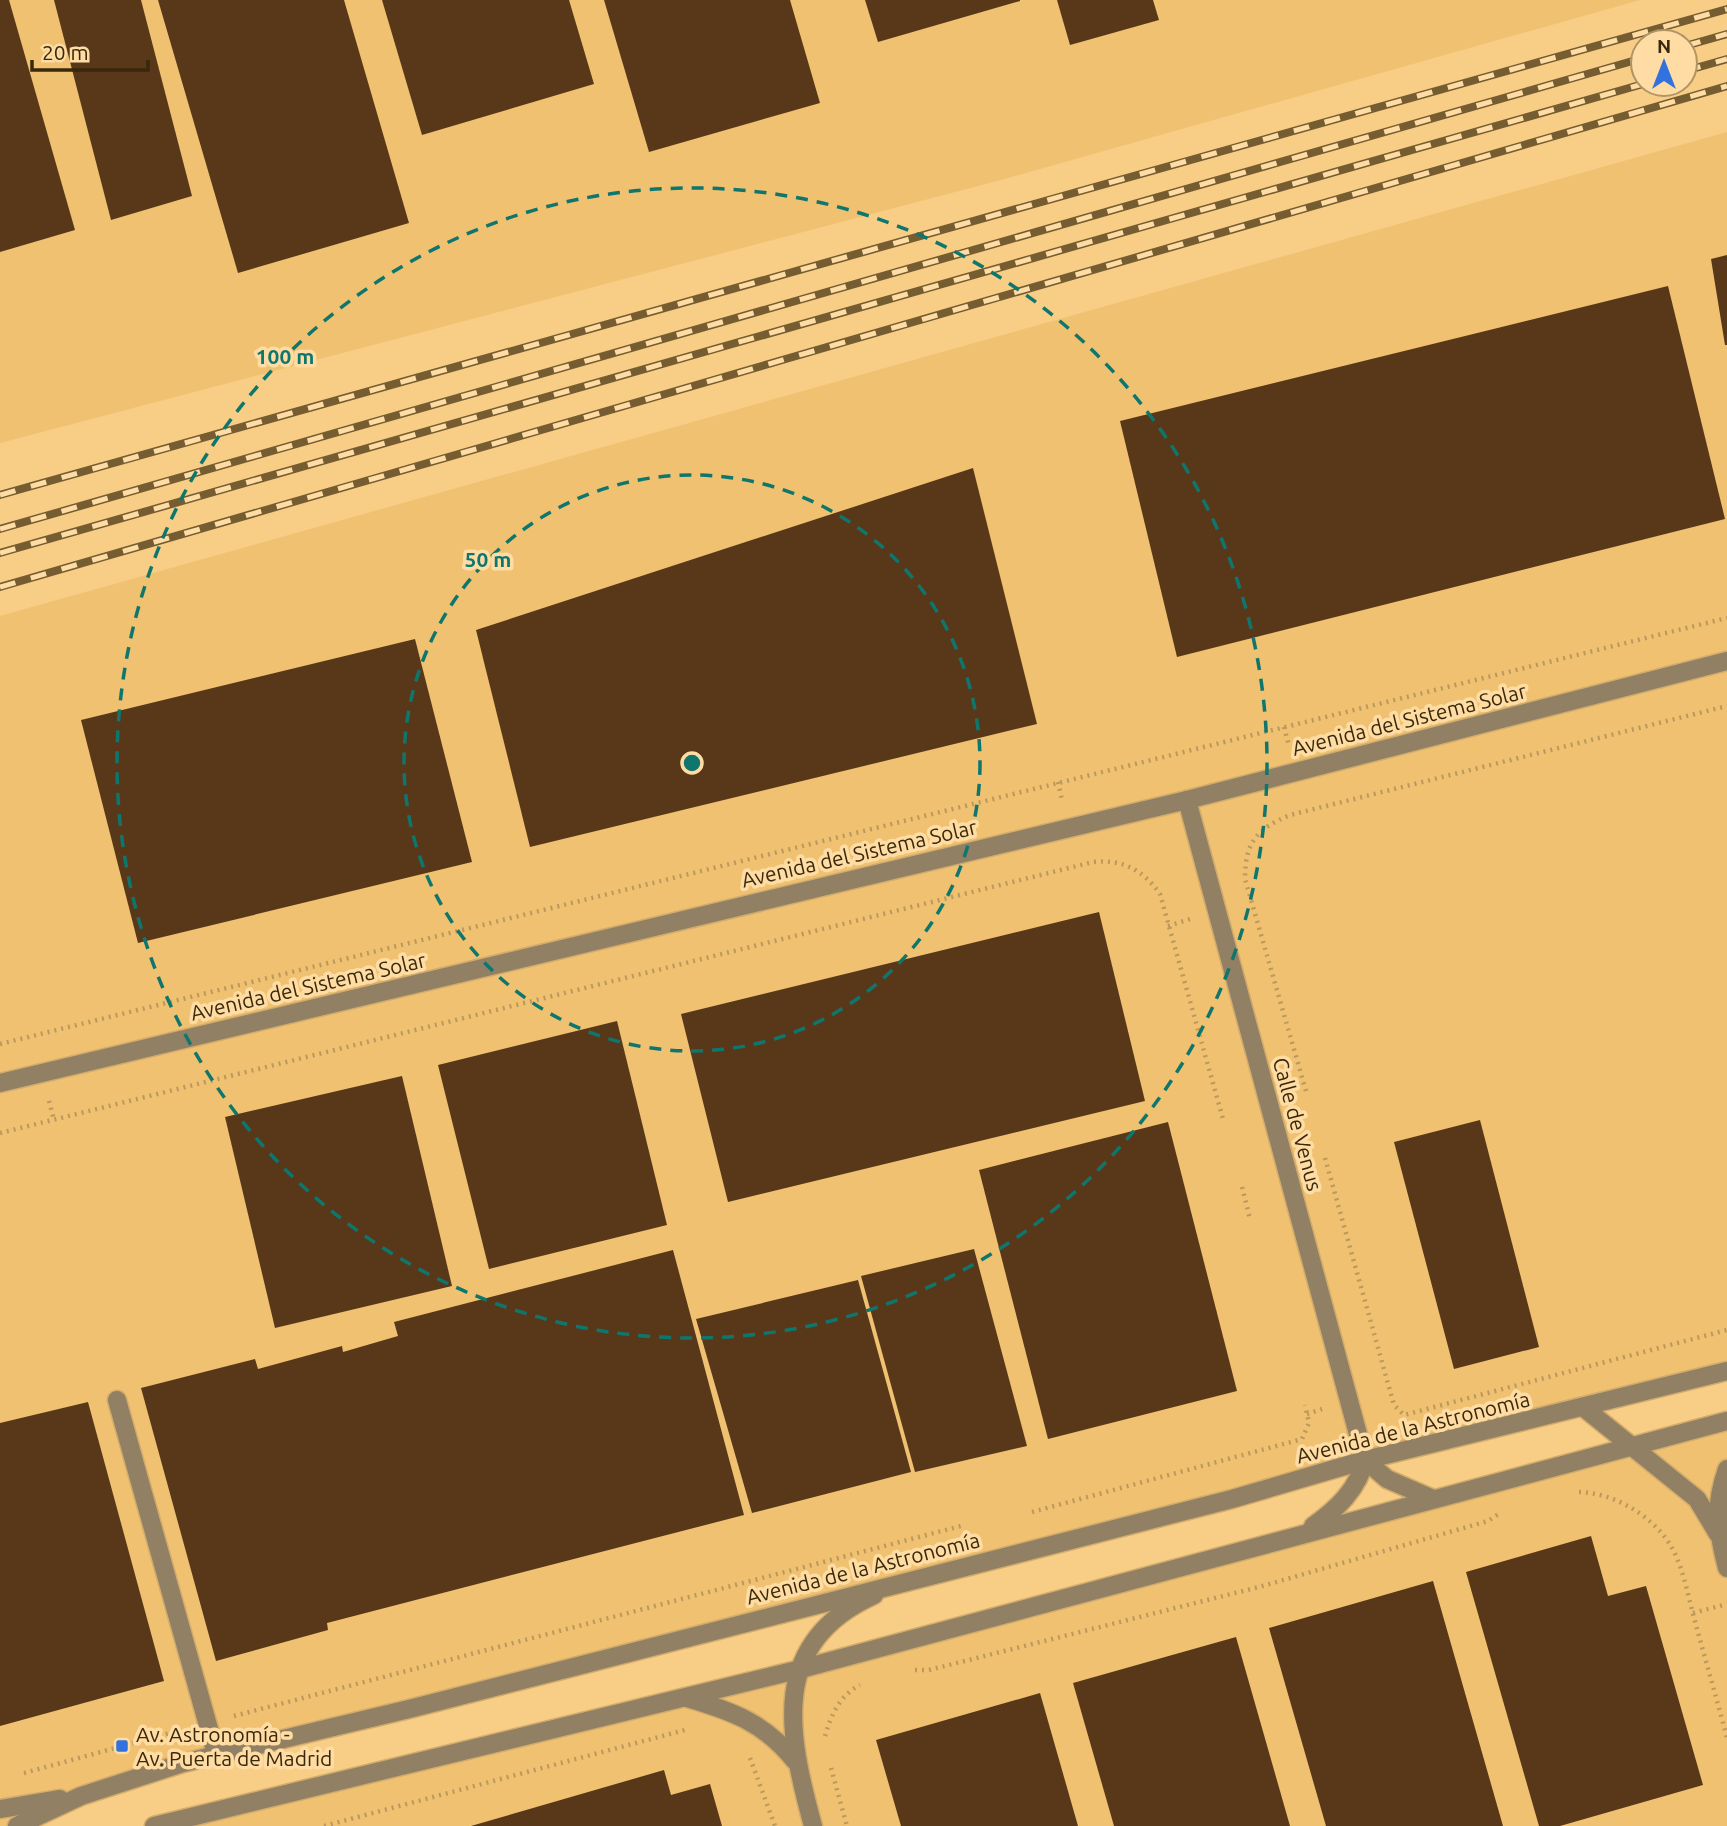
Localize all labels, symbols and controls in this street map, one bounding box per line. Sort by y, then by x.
scale bar [32,28,147,72]
north arrow [1629,28,1699,98]
text: N [1657,35,1671,57]
text: 20 m [42,40,89,64]
text: 100 m [256,344,314,368]
text: 50 m [465,547,511,571]
street label: Avenida del Sistema Solar [1289,678,1529,760]
centre of rings [680,751,704,775]
street label: Avenida del Sistema Solar [739,814,979,892]
street label: Avenida del Sistema Solar [188,947,428,1025]
street label: Calle de Venus [1269,1055,1327,1193]
street label: Avenida de la Astronomía [1294,1386,1532,1468]
street label: Avenida de la Astronomía [744,1527,982,1609]
place label: Av. Astronomía - Av. Puerta de Madrid [136,1722,332,1770]
marker: Av. Astronomía - Av. Puerta de Madrid [114,1738,130,1754]

